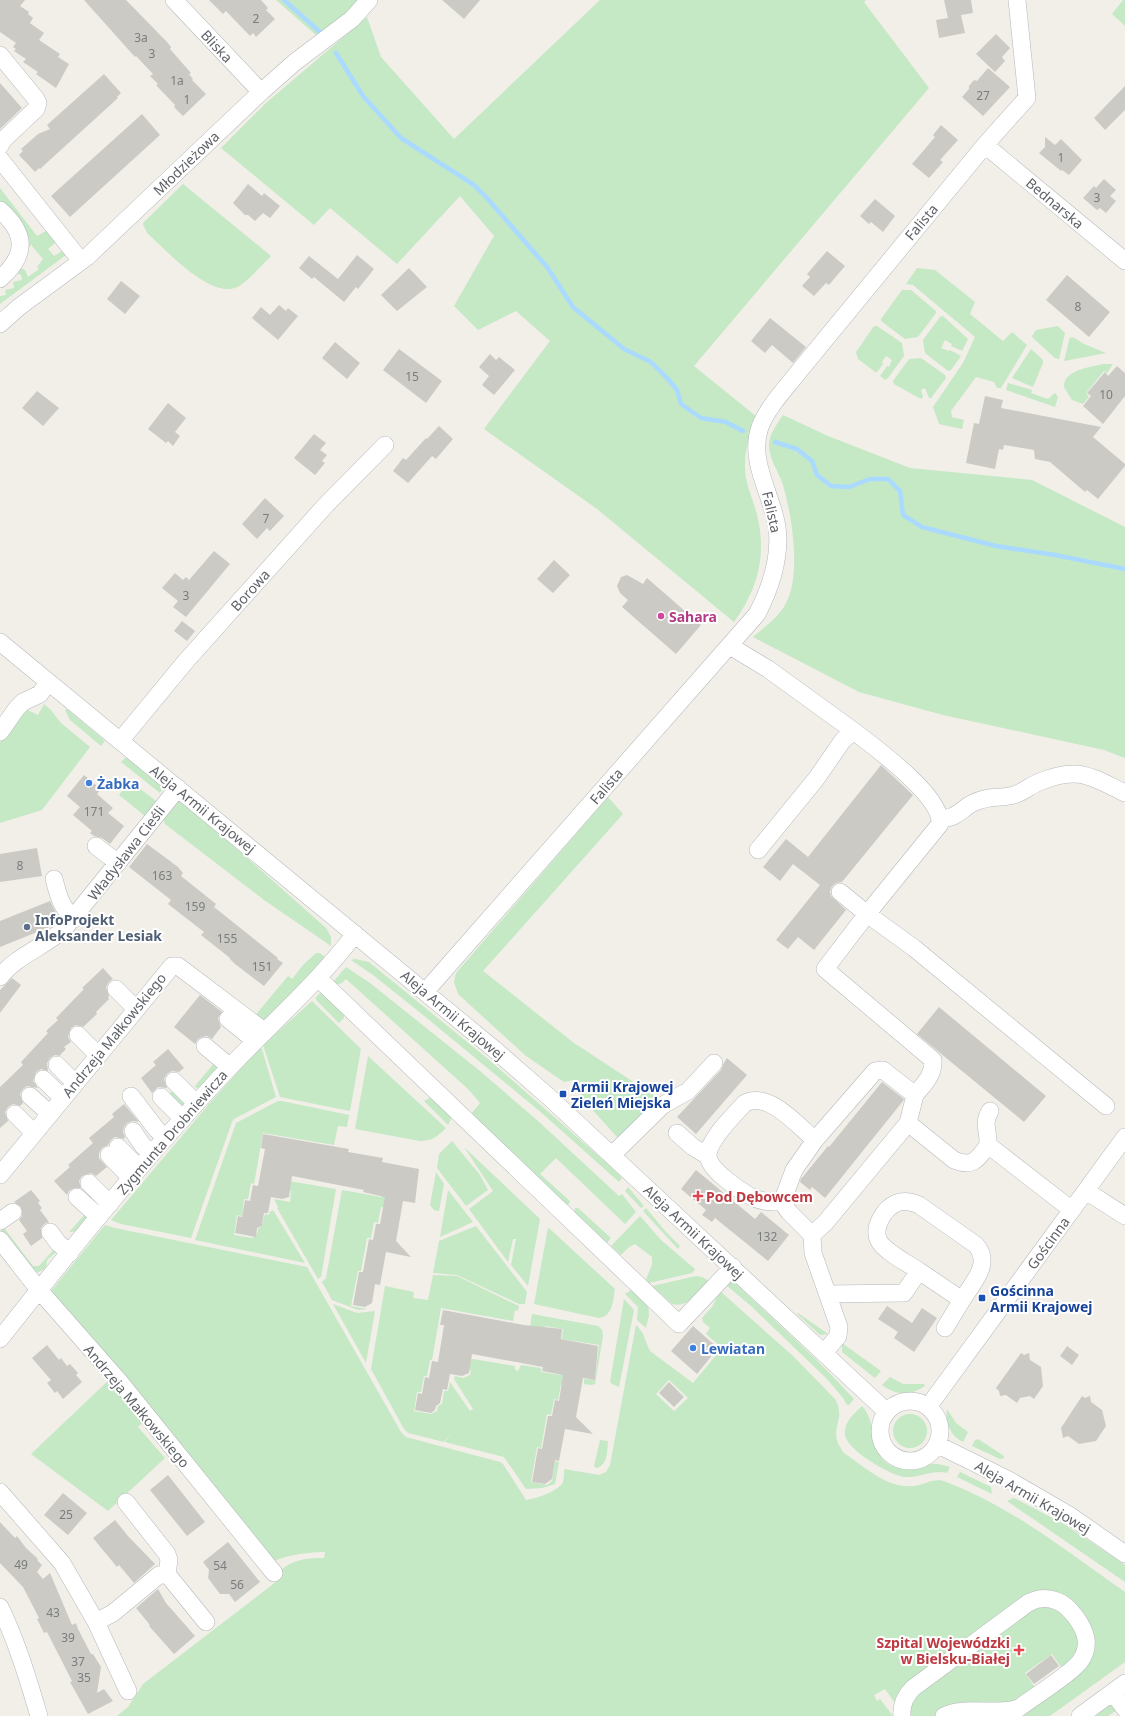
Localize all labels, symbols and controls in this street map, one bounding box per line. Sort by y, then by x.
house number: 2 [253,10,260,27]
street label: Bliska [197,25,237,67]
house number: 3a [134,29,148,46]
house number: 3 [149,45,156,62]
house number: 1a [170,72,184,89]
house number: 27 [976,87,990,104]
house number: 1 [184,91,190,108]
street label: Młodzieżowa [149,127,223,199]
house number: 1 [1058,149,1064,166]
street label: Bednarska [1022,173,1088,233]
house number: 3 [1094,189,1101,206]
street label: Falista [900,200,942,244]
house number: 8 [1075,298,1082,315]
house number: 15 [405,368,419,385]
house number: 10 [1099,386,1113,403]
street label: Falista [758,489,786,535]
house number: 7 [263,510,270,527]
street label: Borowa [226,565,274,615]
house number: 3 [183,587,190,604]
place label: Sahara [669,607,717,626]
marker: Sahara [656,611,666,621]
street label: Aleja Armii Krajowej [146,761,260,857]
street label: Falista [585,764,627,808]
place label: Żabka [97,774,139,793]
marker: Żabka [84,778,94,788]
street label: Władysława Cieśli [83,802,169,904]
house number: 171 [84,803,104,820]
house number: 8 [17,857,24,874]
house number: 163 [152,867,172,884]
house number: 159 [185,898,205,915]
place label: InfoProjekt Aleksander Lesiak [35,910,162,945]
marker: InfoProjekt Aleksander Lesiak [22,922,32,932]
house number: 155 [217,930,237,947]
house number: 151 [252,958,272,975]
street label: Aleja Armii Krajowej [397,966,509,1064]
street label: Andrzeja Małkowskiego [58,969,170,1101]
street label: Zygmunta Drobniewicza [113,1066,231,1198]
place label: Armii Krajowej Zieleń Miejska [571,1077,673,1112]
marker: Armii Krajowej Zieleń Miejska [558,1089,568,1099]
street label: Aleja Armii Krajowej [640,1181,748,1283]
place label: Pod Dębowcem [706,1187,813,1206]
marker: Pod Dębowcem [693,1191,703,1201]
street label: Gościnna [1022,1213,1074,1273]
house number: 132 [757,1228,777,1245]
place label: Gościnna Armii Krajowej [990,1281,1092,1316]
marker: Gościnna Armii Krajowej [977,1293,987,1303]
place label: Lewiatan [701,1339,765,1358]
street label: Andrzeja Małkowskiego [80,1340,194,1472]
marker: Lewiatan [688,1343,698,1353]
street label: Aleja Armii Krajowej [972,1456,1094,1538]
house number: 25 [59,1506,73,1523]
house number: 49 [14,1556,28,1573]
house number: 54 [213,1557,227,1574]
house number: 56 [230,1576,244,1593]
house number: 43 [46,1604,60,1621]
house number: 39 [61,1629,75,1646]
place label: Szpital Wojewódzki w Bielsku-Białej [876,1633,1010,1668]
marker: Szpital Wojewódzki w Bielsku-Białej [1013,1644,1025,1656]
house number: 37 [71,1653,85,1670]
house number: 35 [77,1669,91,1686]

